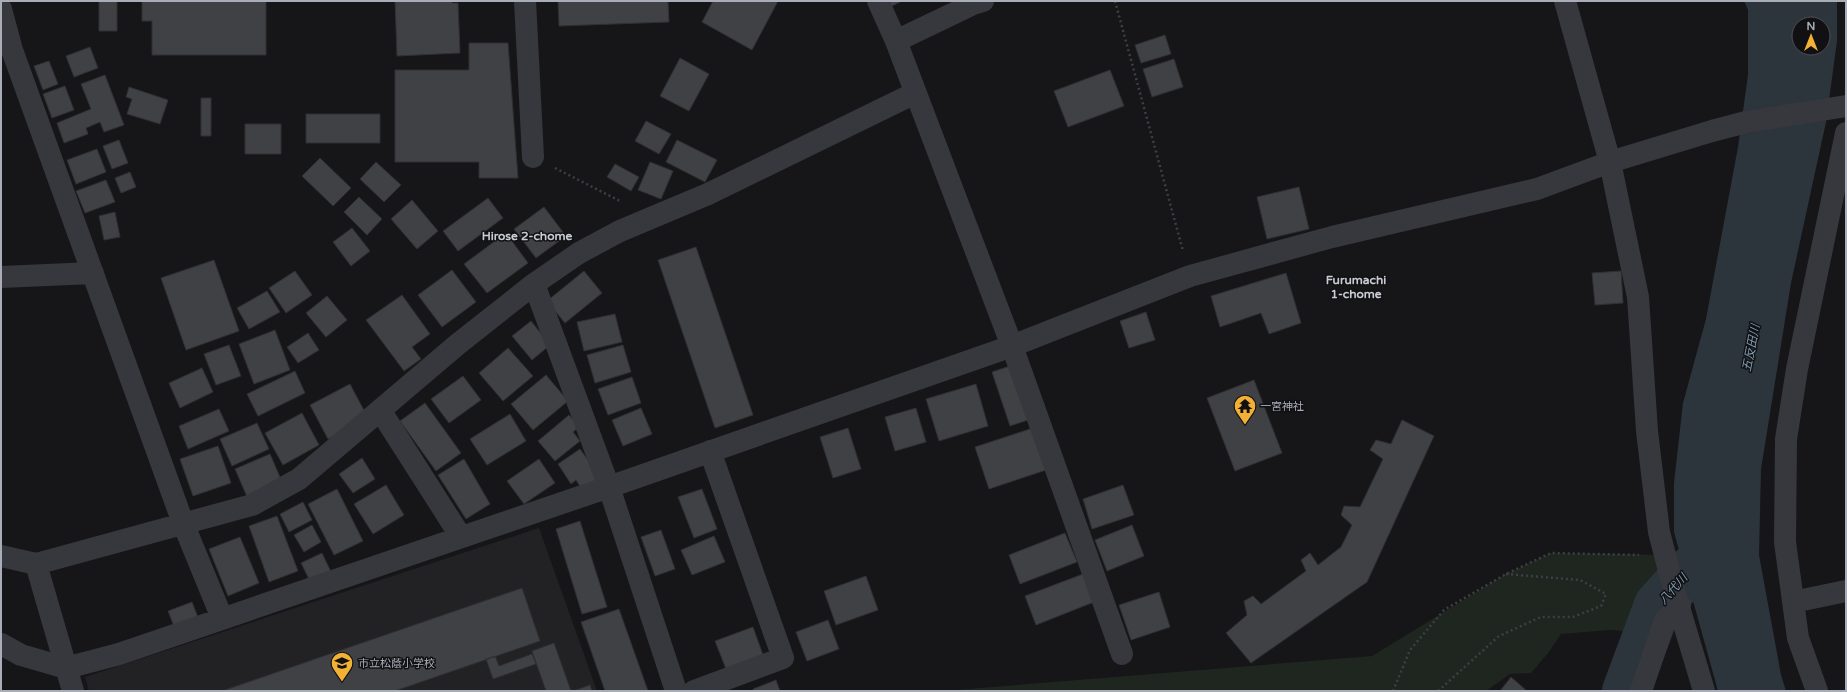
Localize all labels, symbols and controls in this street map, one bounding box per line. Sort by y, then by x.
north arrow [1791,16,1831,56]
text: N [1807,20,1815,33]
district label: Hirose 2-chome [482,229,572,243]
district label: Furumachi 1-chome [1326,273,1386,301]
water label: 五反田川 [1740,321,1763,373]
temple icon: 一宮神社 [1232,393,1258,426]
place label: 一宮神社 [1260,400,1304,413]
water label: 八代川 [1656,569,1692,607]
school or university icon: 市立松蔭小学校 [329,650,355,683]
place label: 市立松蔭小学校 [358,657,435,670]

